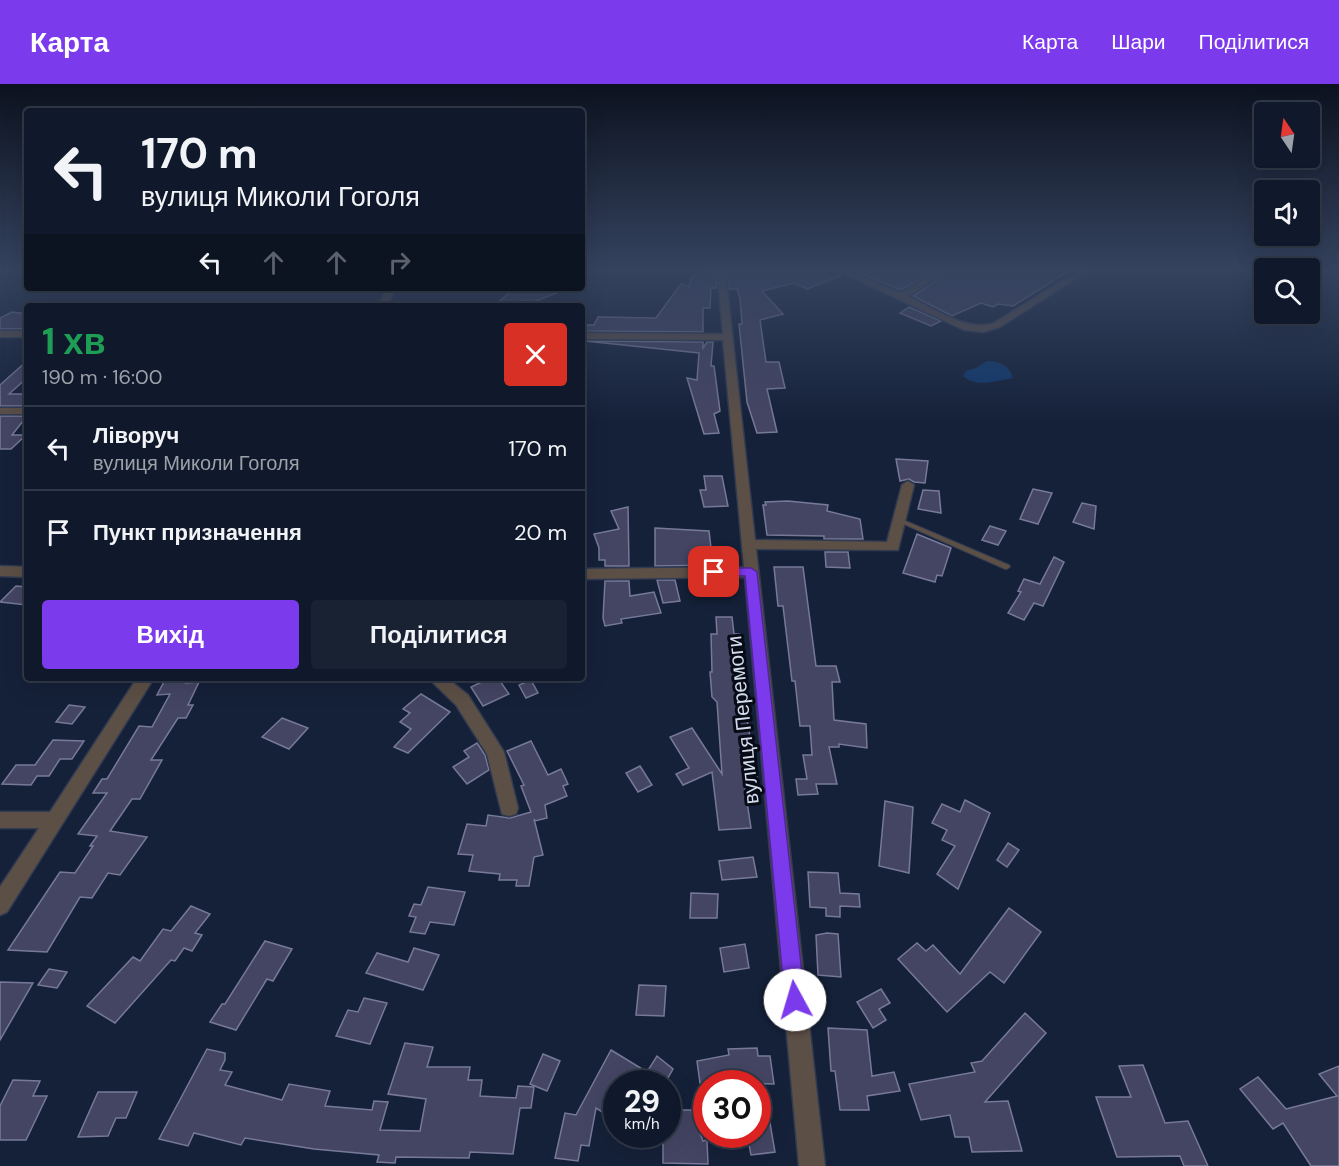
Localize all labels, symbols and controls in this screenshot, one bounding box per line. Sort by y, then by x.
text: Карта [30,24,109,61]
text: Карта [1022,28,1078,56]
text: Шари [1111,28,1166,56]
text: Поділитися [1199,28,1309,56]
north arrow [1254,102,1320,168]
map controls [1254,102,1320,324]
text: 170 m [141,126,258,181]
icon: left [42,132,120,210]
text: вулиця Миколи Гоголя [141,179,420,214]
button: sound [1254,180,1320,246]
icon: left [194,246,227,279]
icon: ahead [257,246,290,279]
icon: ahead [320,246,353,279]
icon: right [383,246,416,279]
button: search [1254,258,1320,324]
text: 1 хв [42,318,106,365]
button: close [504,323,567,386]
text: 190 m · 16:00 [42,364,162,390]
text: Ліворуч [93,421,179,450]
icon: left [42,432,75,465]
text: 170 m [508,434,567,463]
text: вулиця Миколи Гоголя [93,450,300,476]
icon: arrive [42,516,75,549]
text: Пункт призначення [93,518,302,547]
text: 20 m [514,518,567,547]
pin [688,546,739,597]
icon: arrive [697,555,730,588]
button: Вихід [42,600,299,669]
button: Поділитися [311,600,567,669]
street label: вулиця Перемоги [720,634,766,806]
position arrow [763,968,827,1032]
speed limit sign: 30 [693,1070,771,1148]
text: 29 [624,1082,660,1121]
text: km/h [624,1114,660,1134]

